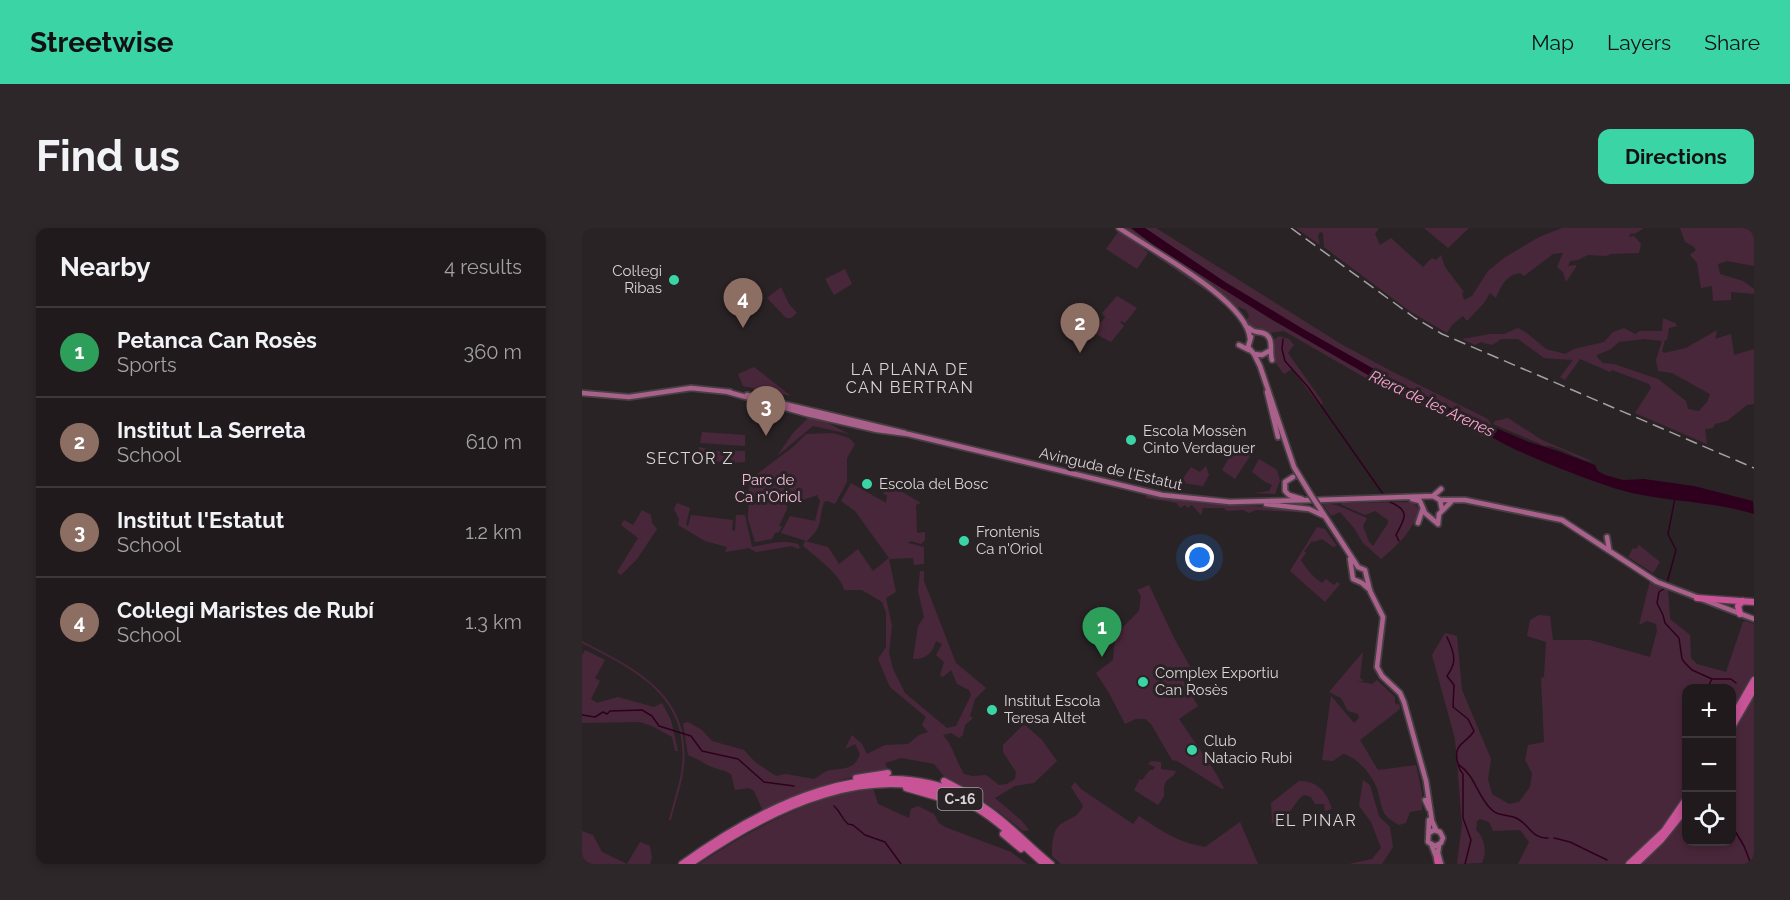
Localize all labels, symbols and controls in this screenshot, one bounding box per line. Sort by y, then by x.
text: Streetwise [30,26,174,59]
text: Map [1531,30,1574,55]
text: Layers [1607,30,1671,55]
text: Share [1704,30,1760,55]
button: Directions [1598,129,1754,184]
text: Find us [36,132,180,181]
text: Nearby [60,252,150,282]
text: 4 results [444,255,522,279]
place label: Col·legi Ribas [612,262,662,297]
marker: Col·legi Ribas [667,273,681,287]
pin: 4 [724,279,762,328]
pin: 2 [1060,304,1100,353]
text: Petanca Can Rosès [117,327,317,353]
text: 1 [75,340,84,364]
text: 360 m [464,340,522,364]
text: Sports [117,353,177,377]
district label: LA PLANA DE CAN BERTRAN [846,360,974,397]
water label: Riera de les Arenes [1366,366,1498,441]
pin: 3 [746,386,786,436]
text: Institut La Serreta [117,417,306,443]
place label: Escola Mossèn Cinto Verdaguer [1143,422,1256,457]
text: 2 [74,430,85,454]
text: 610 m [466,430,522,454]
marker: Escola Mossèn Cinto Verdaguer [1124,433,1138,447]
text: School [117,443,181,467]
street label: Avinguda de l'Estatut [1038,444,1184,494]
district label: SECTOR Z [646,449,734,468]
park label: Parc de Ca n'Oriol [735,471,802,506]
place label: Escola del Bosc [879,475,989,493]
marker: Escola del Bosc [860,477,874,491]
text: Institut l'Estatut [117,507,284,533]
text: 3 [74,520,85,544]
text: 1.2 km [465,520,522,544]
place label: Frontenis Ca n'Oriol [976,523,1044,558]
text: School [117,533,181,557]
marker: Frontenis Ca n'Oriol [957,534,971,548]
your location [1185,543,1214,572]
text: Col·legi Maristes de Rubí [117,597,374,623]
pin: 1 [1082,608,1122,657]
text: 4 [74,610,85,634]
text: 1.3 km [465,610,522,634]
text: School [117,623,181,647]
place label: Complex Exportiu Can Rosès [1155,664,1279,699]
marker: Complex Exportiu Can Rosès [1136,675,1150,689]
map controls [1682,684,1736,846]
button: + [1682,684,1736,738]
place label: Institut Escola Teresa Altet [1004,692,1100,727]
marker: Institut Escola Teresa Altet [985,703,999,717]
place label: Club Natacio Rubi [1204,732,1292,767]
button: − [1682,738,1736,792]
marker: Club Natacio Rubi [1185,743,1199,757]
road number: C-16 [938,788,982,810]
button: locate [1682,792,1736,846]
district label: EL PINAR [1275,811,1357,830]

